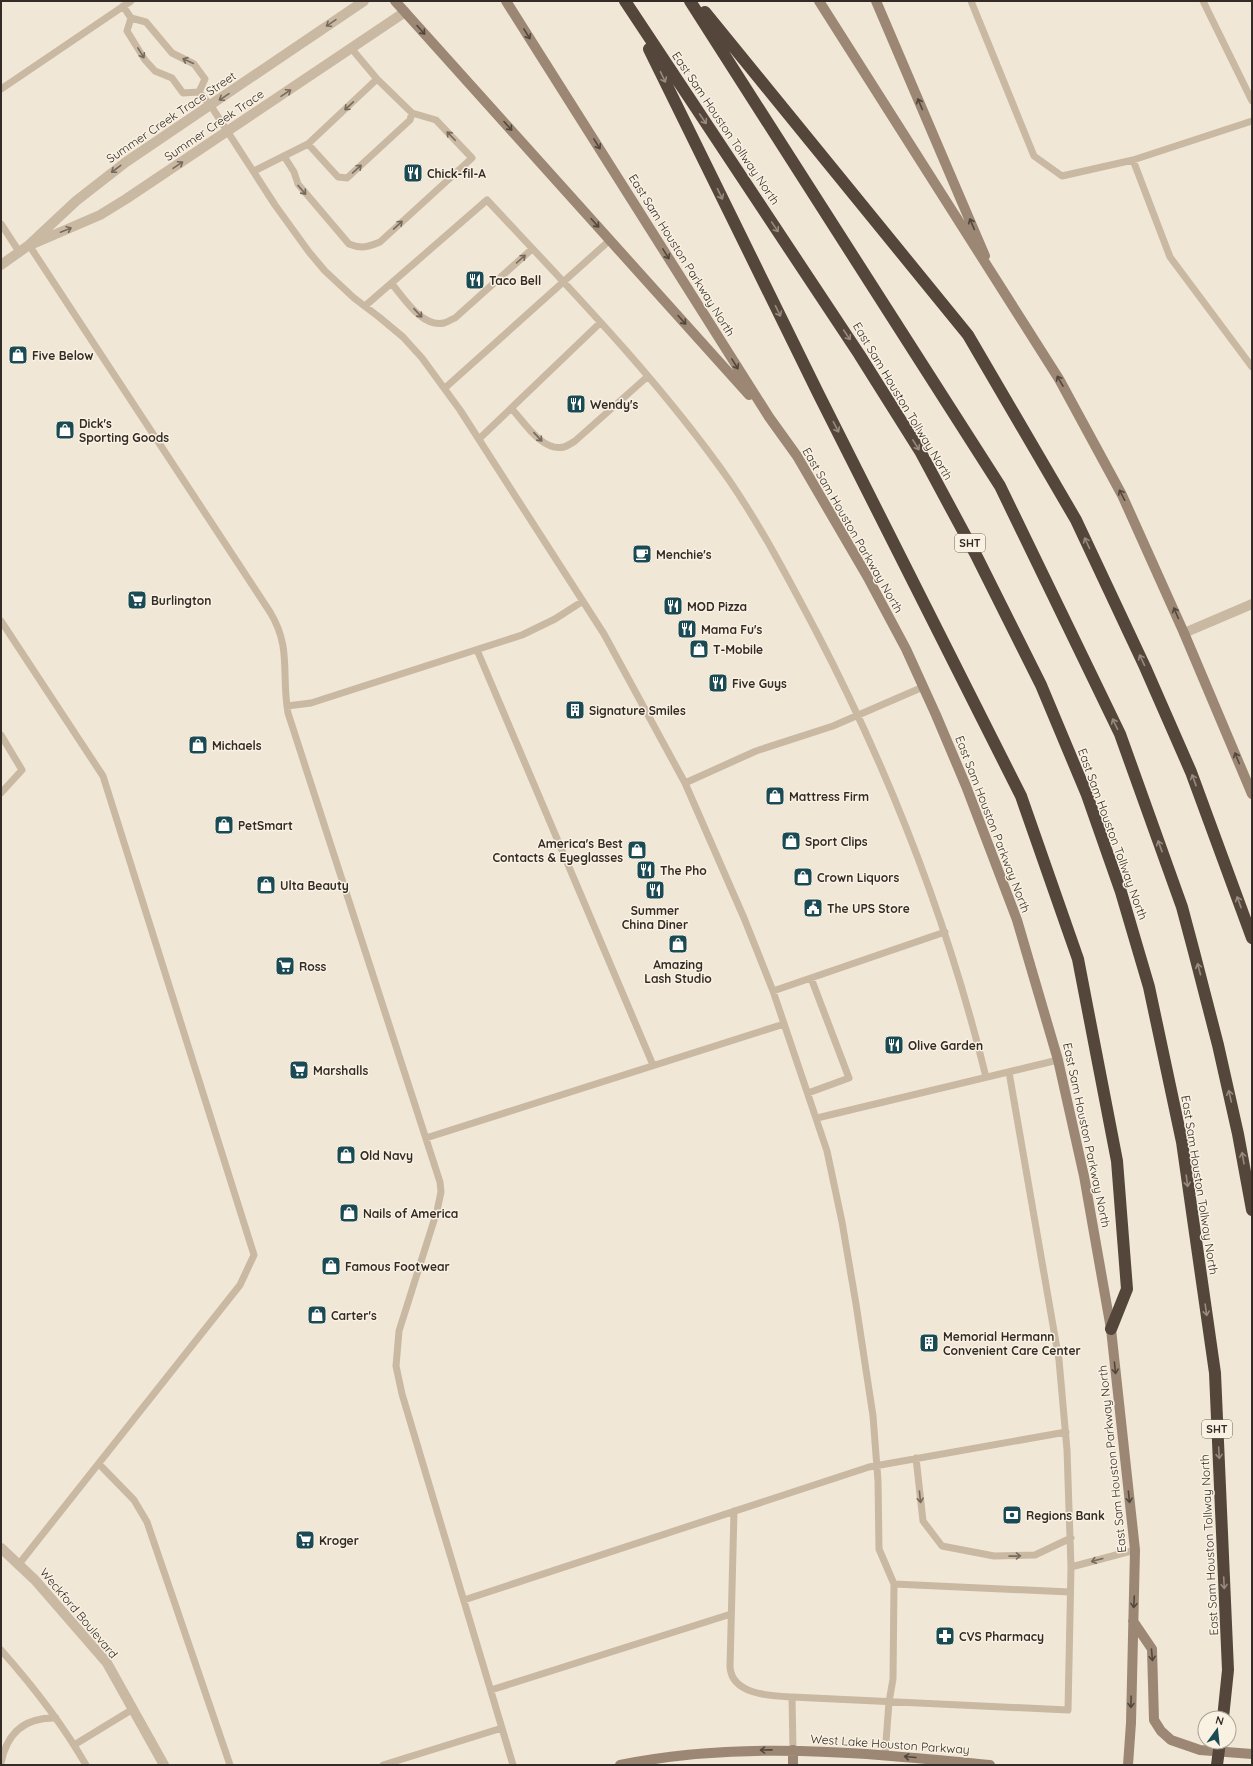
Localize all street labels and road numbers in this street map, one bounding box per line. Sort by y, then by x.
street label: East Sam Houston Tollway North [669,49,783,207]
street label: Summer Creek Trace Street [104,68,238,166]
street label: Summer Creek Trace [162,86,266,164]
street label: East Sam Houston Parkway North [626,171,738,339]
street label: East Sam Houston Tollway North [850,319,956,483]
street label: East Sam Houston Parkway North [799,445,907,615]
road number: SHT [955,534,985,552]
street label: East Sam Houston Parkway North [952,733,1034,915]
street label: East Sam Houston Tollway North [1075,746,1151,922]
street label: East Sam Houston Parkway North [1060,1041,1114,1229]
street label: East Sam Houston Tollway North [1178,1094,1222,1276]
street label: East Sam Houston Parkway North [1095,1365,1129,1553]
road number: SHT [1202,1420,1232,1438]
street label: East Sam Houston Tollway North [1197,1454,1221,1636]
street label: Weckford Boulevard [37,1565,121,1661]
street label: West Lake Houston Parkway [810,1731,970,1757]

